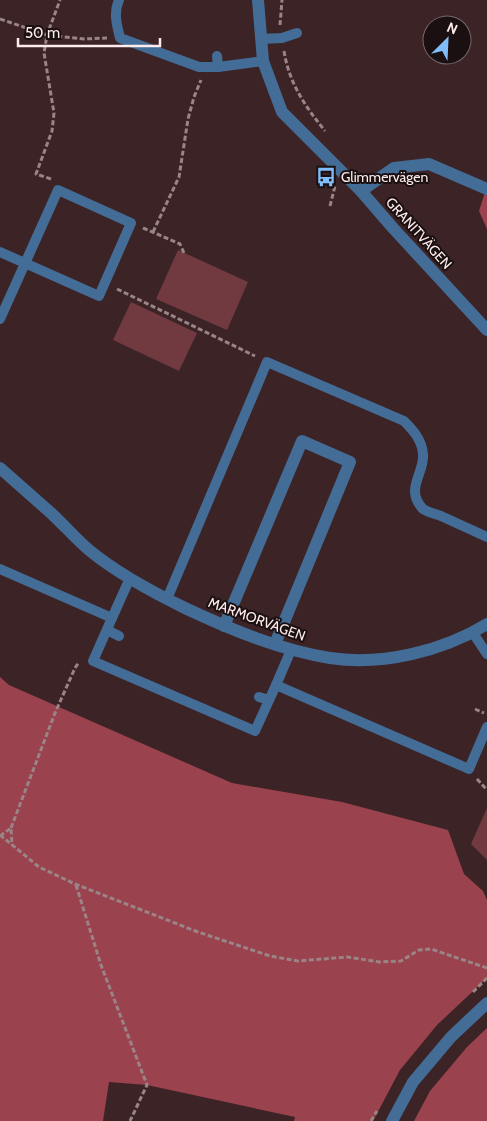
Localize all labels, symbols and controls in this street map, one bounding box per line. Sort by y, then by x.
scale bar [18,15,160,47]
north arrow [422,15,472,65]
text: N [444,18,460,38]
text: 50 m [25,24,60,42]
bus stop icon: Glimmervägen [315,166,337,188]
place label: Glimmervägen [341,168,428,186]
street label: GRANITVÄGEN [382,193,456,273]
street label: MARMORVÄGEN [206,593,308,645]

